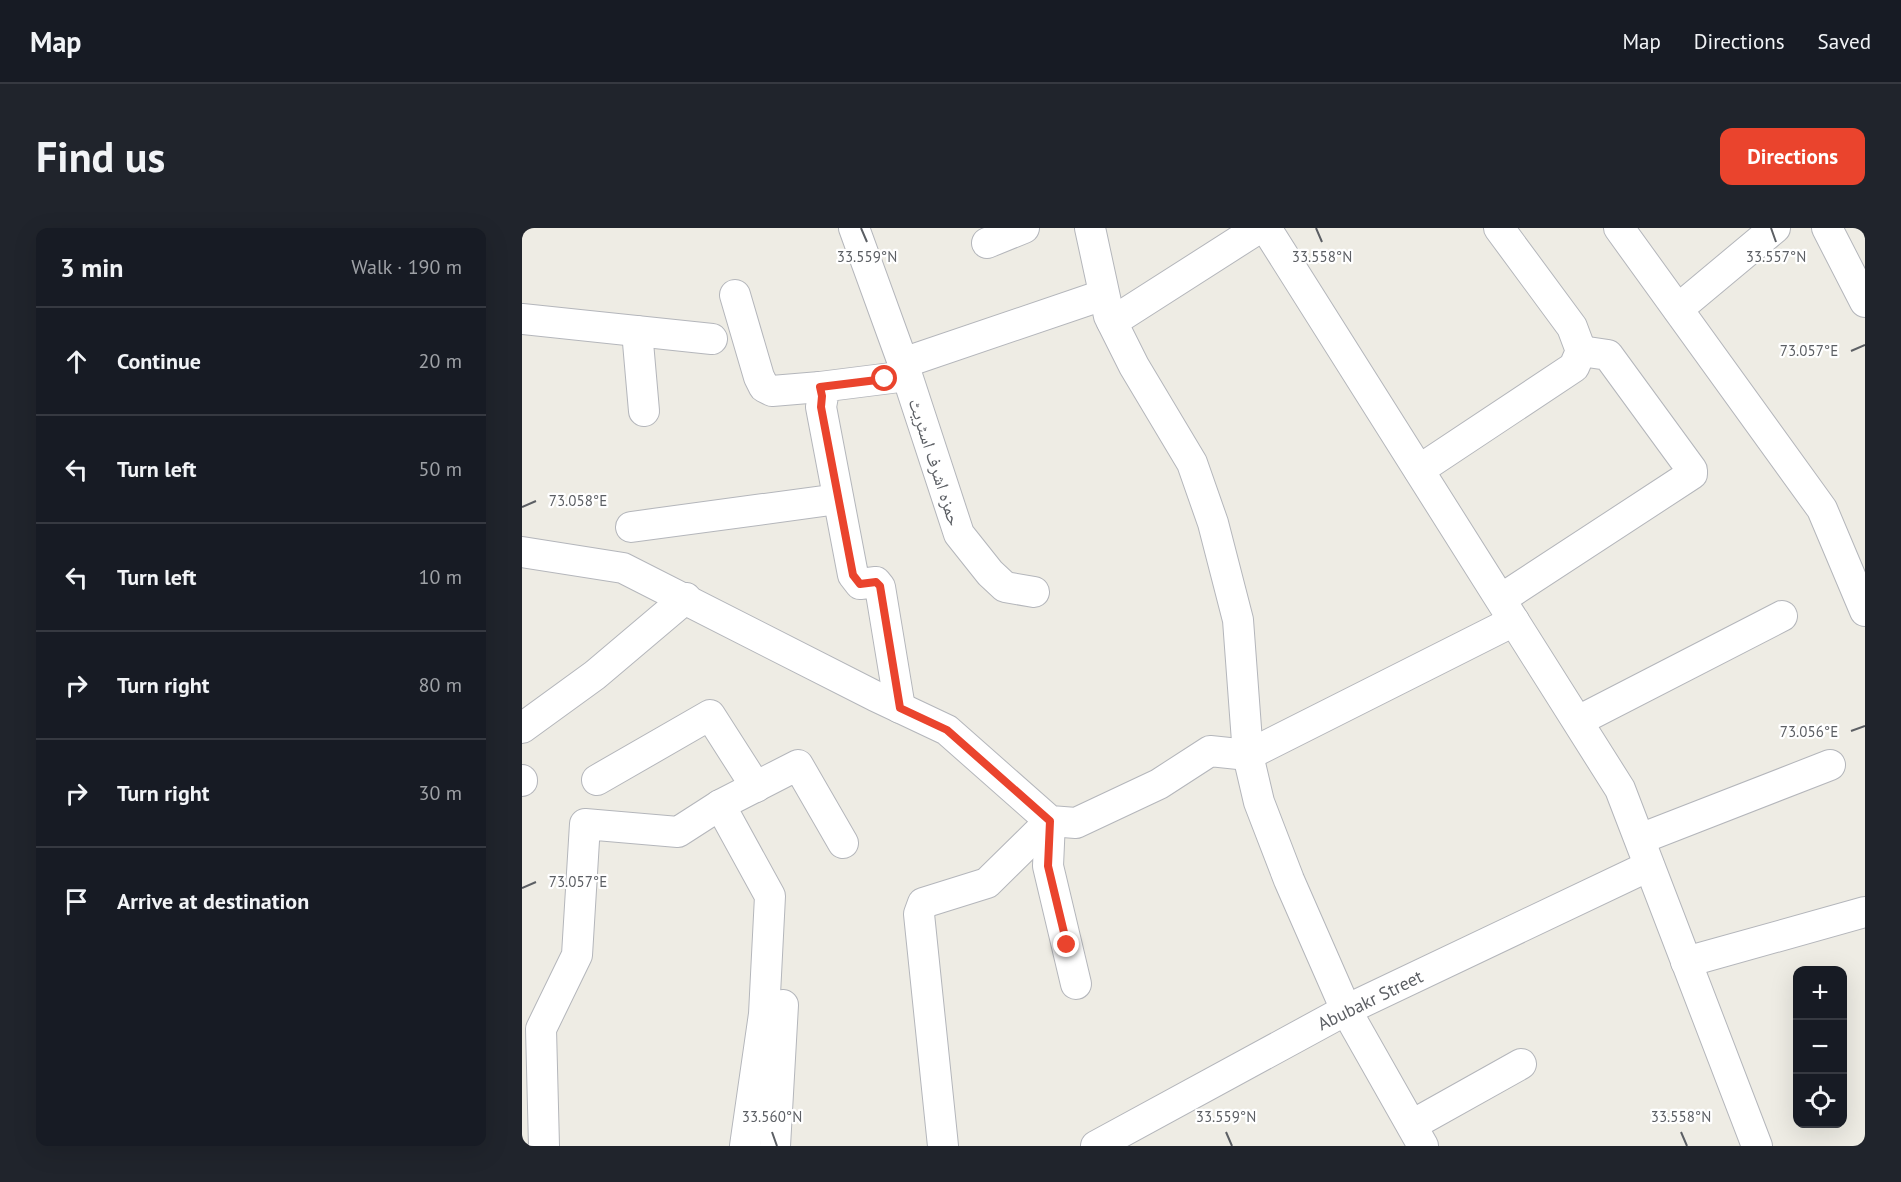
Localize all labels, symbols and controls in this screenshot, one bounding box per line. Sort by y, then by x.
text: Map [30,23,81,60]
text: Map [1622,28,1661,55]
text: Directions [1694,28,1785,55]
text: Saved [1818,28,1871,55]
button: Directions [1720,128,1865,185]
text: Find us [36,129,165,184]
text: 33.559°N [837,247,897,266]
text: 33.558°N [1292,247,1352,266]
text: 33.557°N [1746,247,1806,266]
text: 3 min [60,251,123,284]
text: Walk · 190 m [351,254,462,280]
text: 73.057°E [1780,341,1838,360]
icon: ahead [60,345,93,378]
text: Continue [117,347,201,375]
text: 20 m [419,348,462,374]
route start [871,365,897,391]
street label: حمزہ اشرف اسٹریٹ [904,395,966,529]
icon: left [60,453,93,486]
text: Turn left [117,455,197,483]
text: 50 m [419,456,462,482]
text: 73.058°E [549,491,607,510]
icon: left [60,561,93,594]
text: Turn left [117,563,197,591]
text: 10 m [419,564,462,590]
icon: right [60,669,93,702]
text: Turn right [117,671,209,699]
text: 80 m [419,672,462,698]
text: 73.056°E [1780,722,1838,741]
icon: right [60,777,93,810]
text: Turn right [117,779,209,807]
text: 30 m [419,780,462,806]
text: 73.057°E [549,872,607,891]
icon: arrive [60,885,93,918]
text: Arrive at destination [117,887,309,915]
route end [1053,931,1079,957]
street label: Abubakr Street [1314,965,1426,1035]
map controls [1793,966,1847,1128]
button: + [1793,966,1847,1020]
button: − [1793,1020,1847,1074]
button: locate [1793,1074,1847,1128]
text: 33.560°N [742,1107,802,1126]
text: 33.559°N [1196,1107,1256,1126]
text: 33.558°N [1651,1107,1711,1126]

